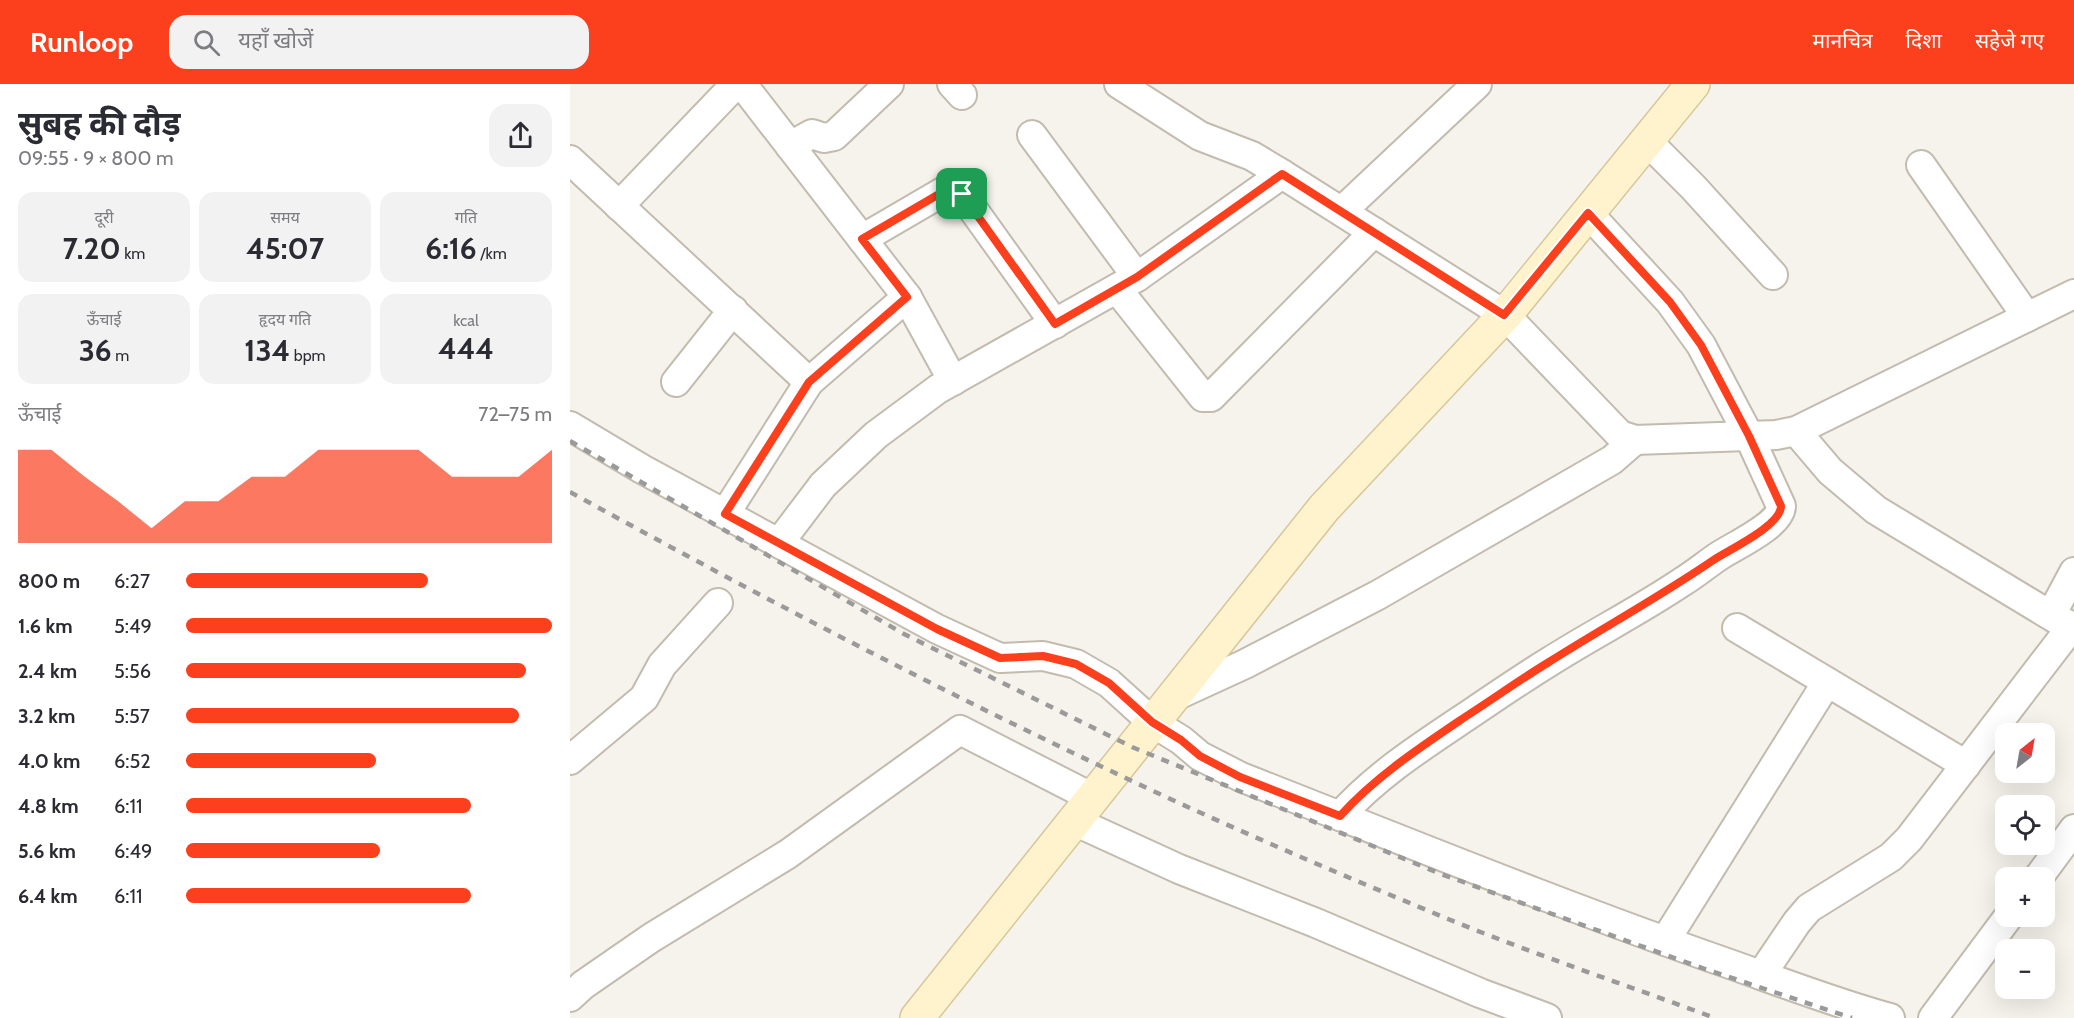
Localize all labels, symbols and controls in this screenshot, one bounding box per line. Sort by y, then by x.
search box [169,15,589,69]
text: Runloop [30,25,133,59]
icon: search [190,26,223,59]
text: यहाँ खोजें [238,27,313,54]
text: मानचित्र [1813,28,1873,53]
text: दिशा [1906,28,1942,53]
text: सहेजे गए [1975,28,2044,53]
text: सुबह की दौड़ [18,103,180,143]
button: share [489,104,552,167]
text: 09:55 · 9 × 800 m [18,146,173,170]
pin [936,168,987,219]
icon: arrive [945,177,978,210]
text: दूरी [94,208,114,227]
text: समय [270,208,300,227]
text: गति [455,208,477,227]
text: 7.20 [63,230,121,267]
text: 45:07 [246,230,324,267]
text: 6:16 [425,230,477,267]
text: km [121,244,145,263]
text: /km [477,244,507,263]
text: ऊँचाई [87,310,121,329]
text: हृदय गति [259,310,311,329]
text: kcal [453,311,479,330]
text: 444 [438,330,494,367]
text: 36 [79,332,112,369]
text: 134 [244,332,290,369]
text: m [112,346,129,365]
text: bpm [290,346,326,365]
text: ऊँचाई [18,402,61,426]
text: 72–75 m [478,402,552,426]
text: 800 m [18,569,80,593]
text: 6:27 [114,569,150,593]
text: 1.6 km [18,614,73,638]
text: 5:49 [114,614,152,638]
text: 2.4 km [18,659,77,683]
text: 5:56 [114,659,151,683]
text: 3.2 km [18,704,75,728]
text: 5:57 [114,704,150,728]
north arrow [1995,723,2055,783]
map controls [1995,723,2055,999]
text: 4.0 km [18,749,80,773]
text: 6:52 [114,749,151,773]
text: 4.8 km [18,794,79,818]
text: 6:11 [114,794,143,818]
button: locate [1995,795,2055,855]
text: 5.6 km [18,839,76,863]
text: 6:49 [114,839,152,863]
button: + [1995,867,2055,927]
text: 6.4 km [18,884,78,908]
text: 6:11 [114,884,143,908]
button: − [1995,939,2055,999]

